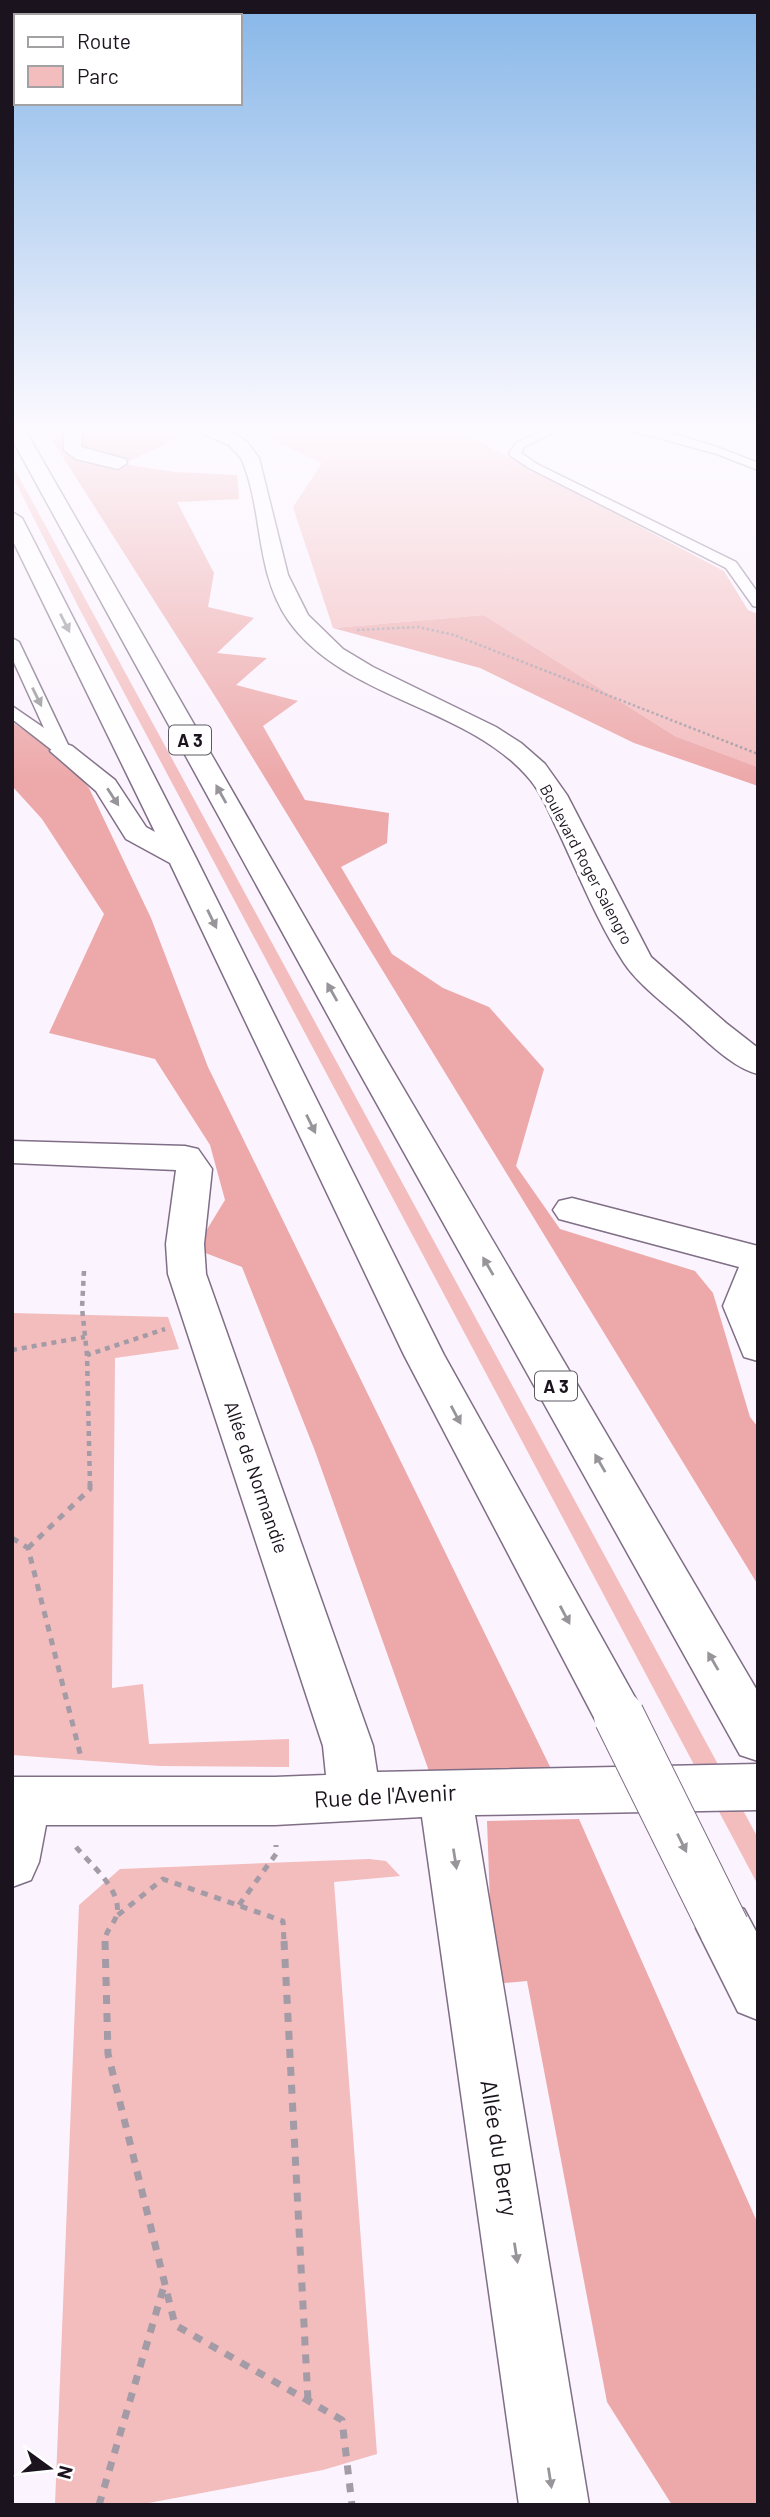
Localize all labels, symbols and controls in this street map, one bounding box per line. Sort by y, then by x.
legend [14,14,242,105]
text: Route [77,28,131,53]
text: Parc [77,63,119,88]
one-way arrow [59,613,70,633]
one-way arrow [31,687,43,707]
road number: A 3 [169,726,211,754]
street label: Boulevard Roger Salengro [537,781,637,947]
one-way arrow [215,784,227,803]
one-way arrow [107,787,120,807]
one-way arrow [206,909,217,929]
one-way arrow [326,982,338,1002]
one-way arrow [306,1114,317,1134]
one-way arrow [482,1256,494,1276]
road number: A 3 [535,1372,577,1400]
street label: Allée de Normandie [220,1398,294,1556]
one-way arrow [450,1406,462,1425]
one-way arrow [594,1454,606,1473]
one-way arrow [558,1606,570,1626]
one-way arrow [707,1651,719,1671]
street label: Rue de l'Avenir [313,1777,457,1813]
one-way arrow [677,1833,688,1853]
one-way arrow [450,1848,461,1870]
street label: Allée du Berry [475,2078,525,2219]
one-way arrow [511,2243,522,2265]
north arrow [14,2433,84,2503]
text: N [53,2463,79,2482]
one-way arrow [545,2467,556,2489]

